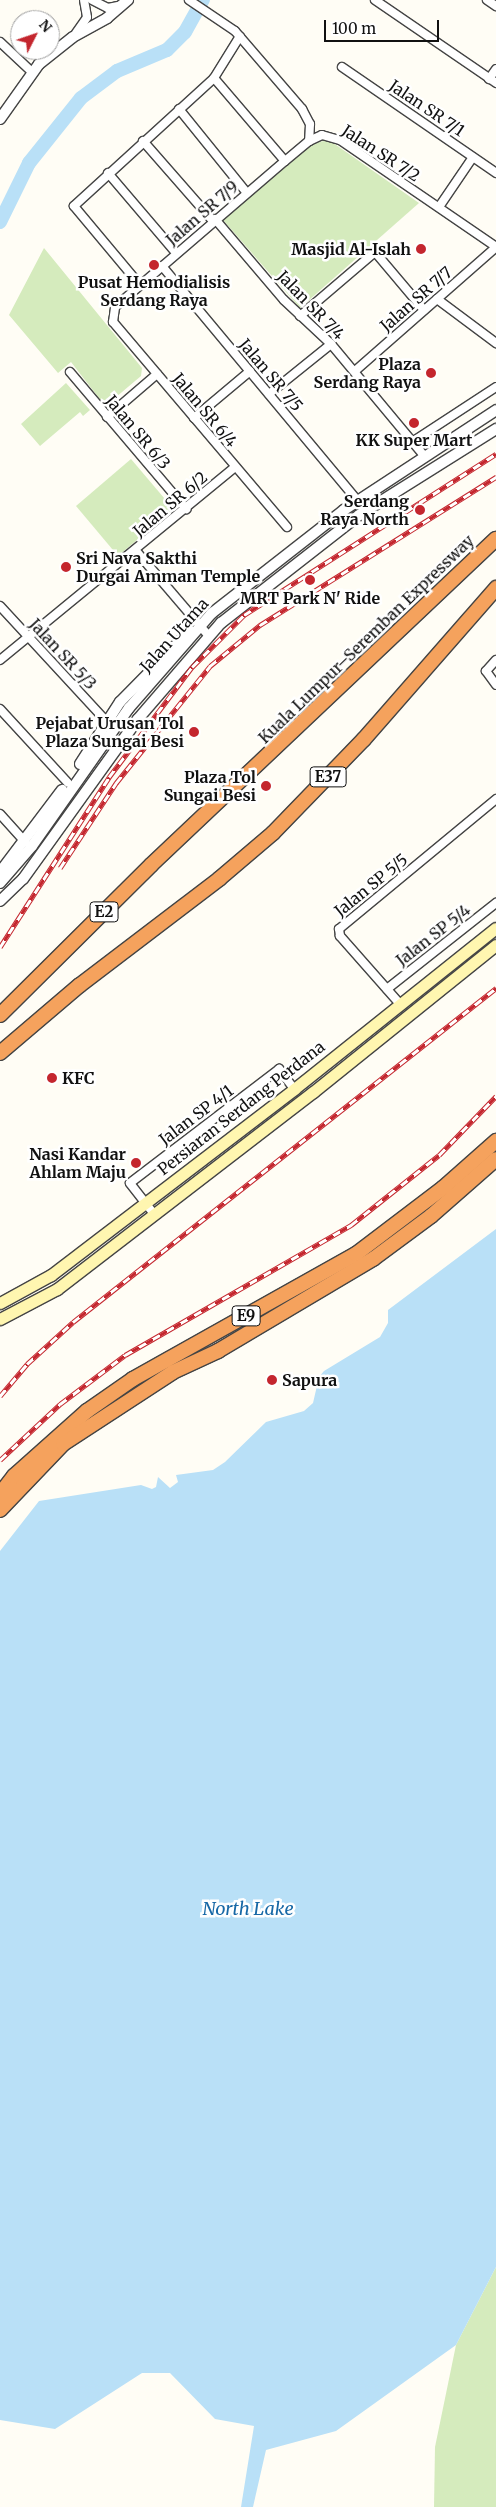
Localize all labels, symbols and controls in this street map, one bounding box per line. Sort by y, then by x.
north arrow [10,10,60,60]
scale bar [326,10,441,42]
text: N [35,16,56,36]
text: 100 m [332,19,376,38]
street label: Jalan SR 7/1 [386,76,468,140]
street label: Jalan SR 7/2 [338,121,424,185]
street label: Jalan SR 7/9 [162,176,242,250]
place label: Masjid Al-Islah [291,239,411,259]
marker: Masjid Al-Islah [415,243,427,255]
marker: Pusat Hemodialisis Serdang Raya [148,259,160,271]
street label: Jalan SR 7/7 [376,263,456,335]
street label: Jalan SR 7/4 [273,266,349,344]
place label: Pusat Hemodialisis Serdang Raya [78,272,230,310]
street label: Jalan SR 7/5 [235,335,307,415]
place label: Plaza Serdang Raya [314,354,421,392]
marker: Plaza Serdang Raya [425,367,437,379]
street label: Jalan SR 6/4 [169,369,241,451]
street label: Jalan SR 6/3 [102,391,174,473]
marker: KK Super Mart [408,417,420,429]
place label: KK Super Mart [356,430,472,450]
street label: Jalan SR 6/2 [129,467,211,541]
place label: Serdang Raya North [320,491,409,529]
marker: Serdang Raya North [413,503,427,517]
street label: Kuala Lumpur–Seremban Expressway [254,531,478,747]
place label: Sri Nava Sakthi Durgai Amman Temple [76,548,260,586]
marker: Sri Nava Sakthi Durgai Amman Temple [60,561,72,573]
marker: MRT Park N' Ride [304,574,316,586]
place label: MRT Park N' Ride [240,588,380,608]
street label: Jalan Utama [136,594,212,676]
street label: Jalan SR 5/3 [25,615,101,693]
place label: Pejabat Urusan Tol Plaza Sungai Besi [35,713,184,751]
marker: Pejabat Urusan Tol Plaza Sungai Besi [188,726,200,738]
road number: E37 [309,764,347,790]
place label: Plaza Tol Sungai Besi [164,767,256,805]
marker: Plaza Tol Sungai Besi [260,780,272,792]
street label: Jalan SP 5/5 [330,850,412,920]
road number: E2 [89,900,119,924]
street label: Jalan SP 5/4 [392,900,474,970]
street label: Persiaran Serdang Perdana [154,1037,328,1179]
place label: KFC [62,1068,95,1088]
marker: KFC [46,1072,58,1084]
street label: Jalan SP 4/1 [155,1081,237,1149]
place label: Nasi Kandar Ahlam Maju [29,1144,126,1182]
marker: Nasi Kandar Ahlam Maju [130,1157,142,1169]
road number: E9 [231,1304,261,1328]
place label: Sapura [282,1370,337,1390]
marker: Sapura [266,1374,278,1386]
water label: North Lake [202,1898,294,1920]

